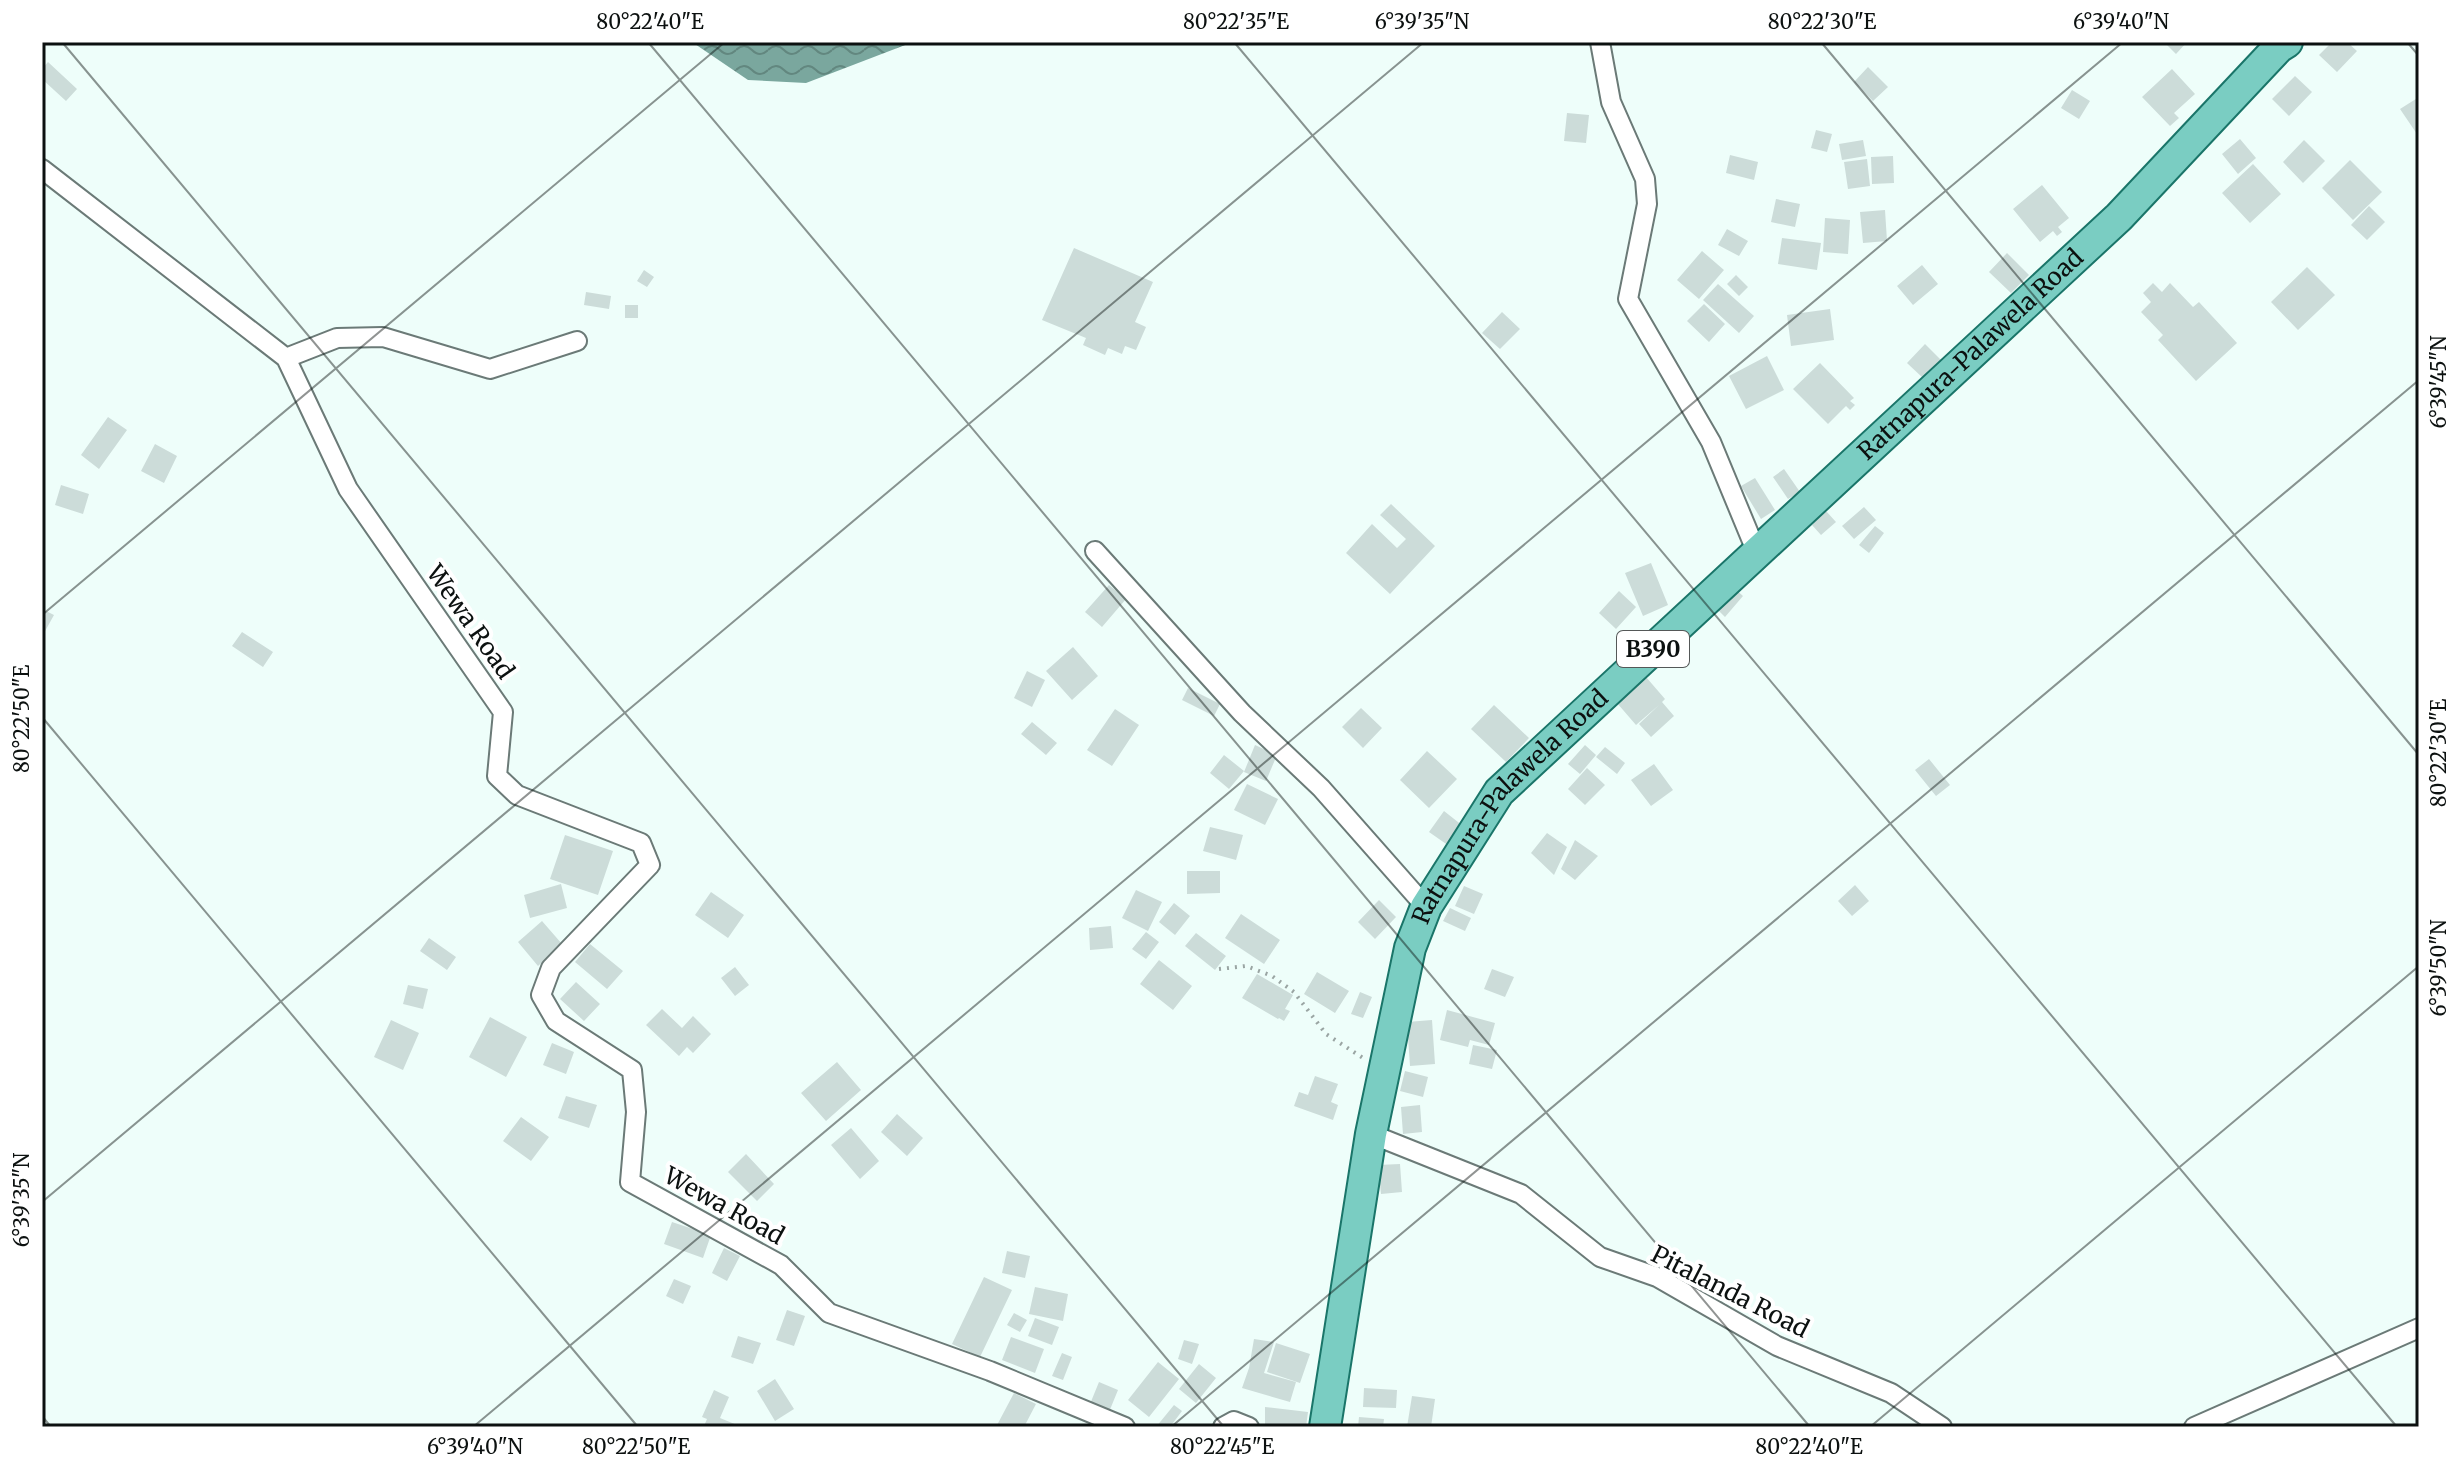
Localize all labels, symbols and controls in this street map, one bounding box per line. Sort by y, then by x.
text: 80°22'40"E [596,9,704,34]
text: 80°22'35"E [1183,9,1289,34]
text: 6°39'35"N [1375,9,1470,34]
text: 80°22'30"E [1768,9,1877,34]
text: 6°39'40"N [2073,9,2170,34]
street label: Ratnapura-Palawela Road [1851,242,2090,467]
text: 6°39'45"N [2426,335,2451,428]
street label: Wewa Road [419,558,521,685]
road number: B390 [1617,631,1689,667]
text: 80°22'50"E [9,665,34,773]
street label: Ratnapura-Palawela Road [1405,683,1614,928]
text: 80°22'30"E [2426,698,2451,807]
text: 6°39'50"N [2426,919,2451,1016]
text: 6°39'35"N [9,1152,34,1247]
street label: Wewa Road [658,1159,790,1251]
street label: Pitalanda Road [1646,1238,1814,1345]
text: 6°39'40"N [427,1434,524,1459]
text: 80°22'50"E [582,1434,690,1459]
text: 80°22'45"E [1170,1434,1274,1459]
text: 80°22'40"E [1755,1434,1863,1459]

